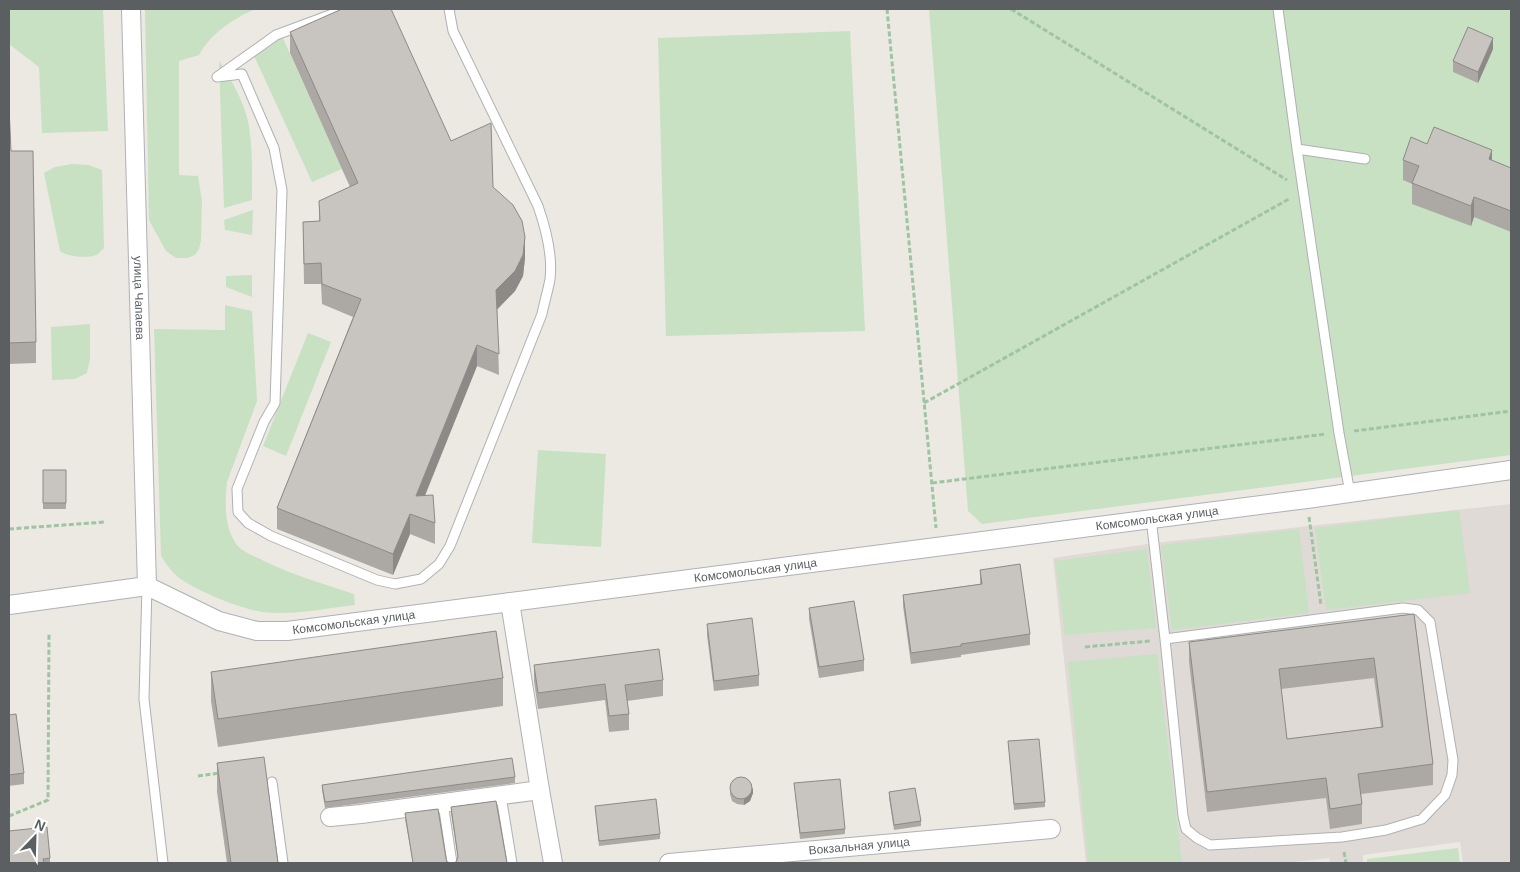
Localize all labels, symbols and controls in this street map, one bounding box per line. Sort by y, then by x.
street label: улица Чапаева [131,256,147,340]
street label: Комсомольская улица [1095,503,1220,533]
street label: Комсомольская улица [693,555,818,585]
street label: Комсомольская улица [292,607,416,637]
north arrow [10,812,60,862]
text: N [32,816,48,834]
street label: Вокзальная улица [808,835,911,858]

